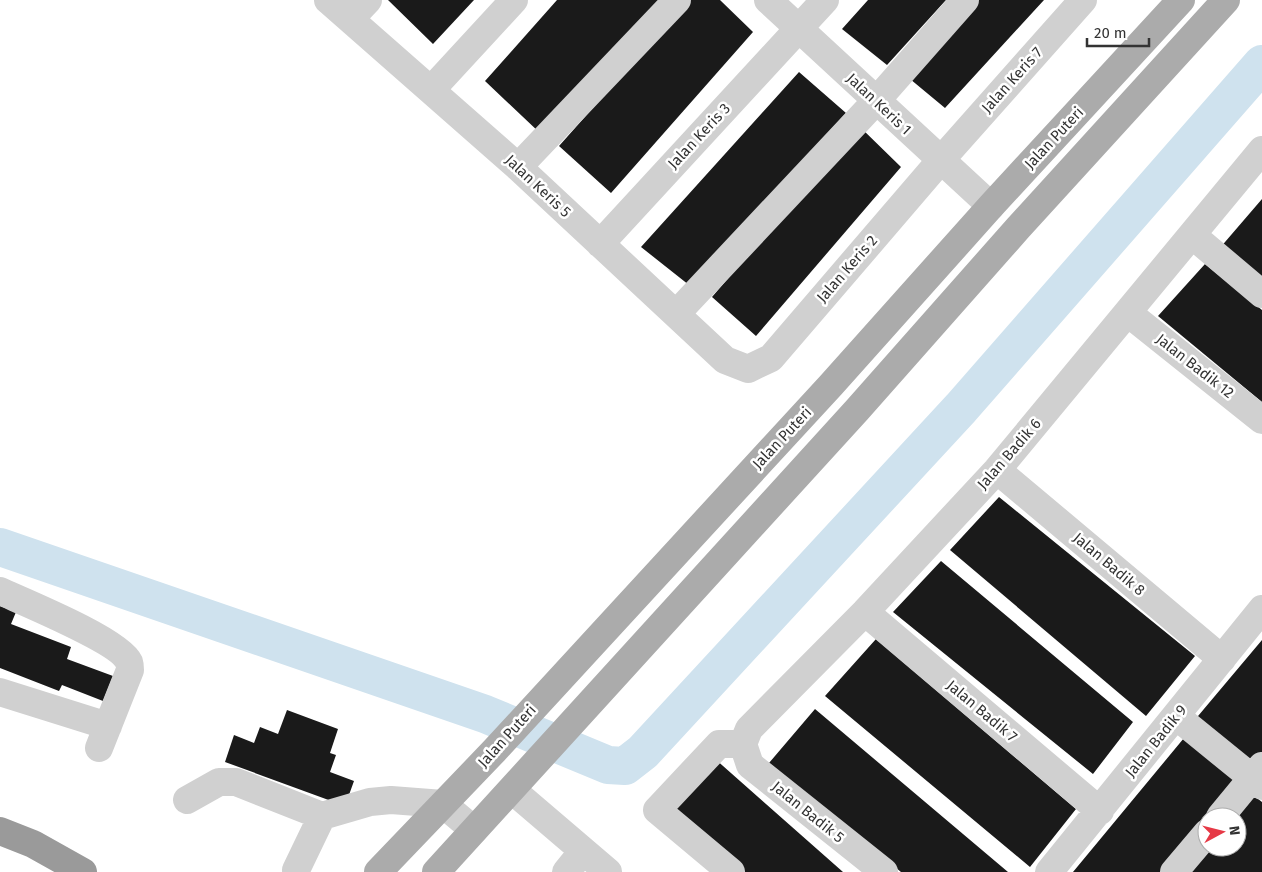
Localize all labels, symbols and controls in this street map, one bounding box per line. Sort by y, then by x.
scale bar [1087,15,1150,47]
text: 20 m [1094,24,1127,42]
street label: Jalan Keris 7 [978,43,1046,117]
street label: Jalan Keris 1 [843,69,915,139]
street label: Jalan Keris 3 [664,99,734,173]
street label: Jalan Puteri [1021,103,1087,173]
street label: Jalan Keris 5 [501,151,575,221]
street label: Jalan Keris 2 [813,232,881,306]
street label: Jalan Badik 12 [1152,330,1238,402]
street label: Jalan Puteri [749,403,815,473]
street label: Jalan Badik 6 [973,415,1045,493]
street label: Jalan Badik 8 [1069,529,1149,599]
street label: Jalan Badik 7 [943,676,1021,746]
street label: Jalan Puteri [474,701,540,771]
street label: Jalan Badik 9 [1121,701,1191,781]
street label: Jalan Badik 5 [768,777,848,847]
north arrow [1197,807,1247,857]
text: N [1225,825,1243,836]

